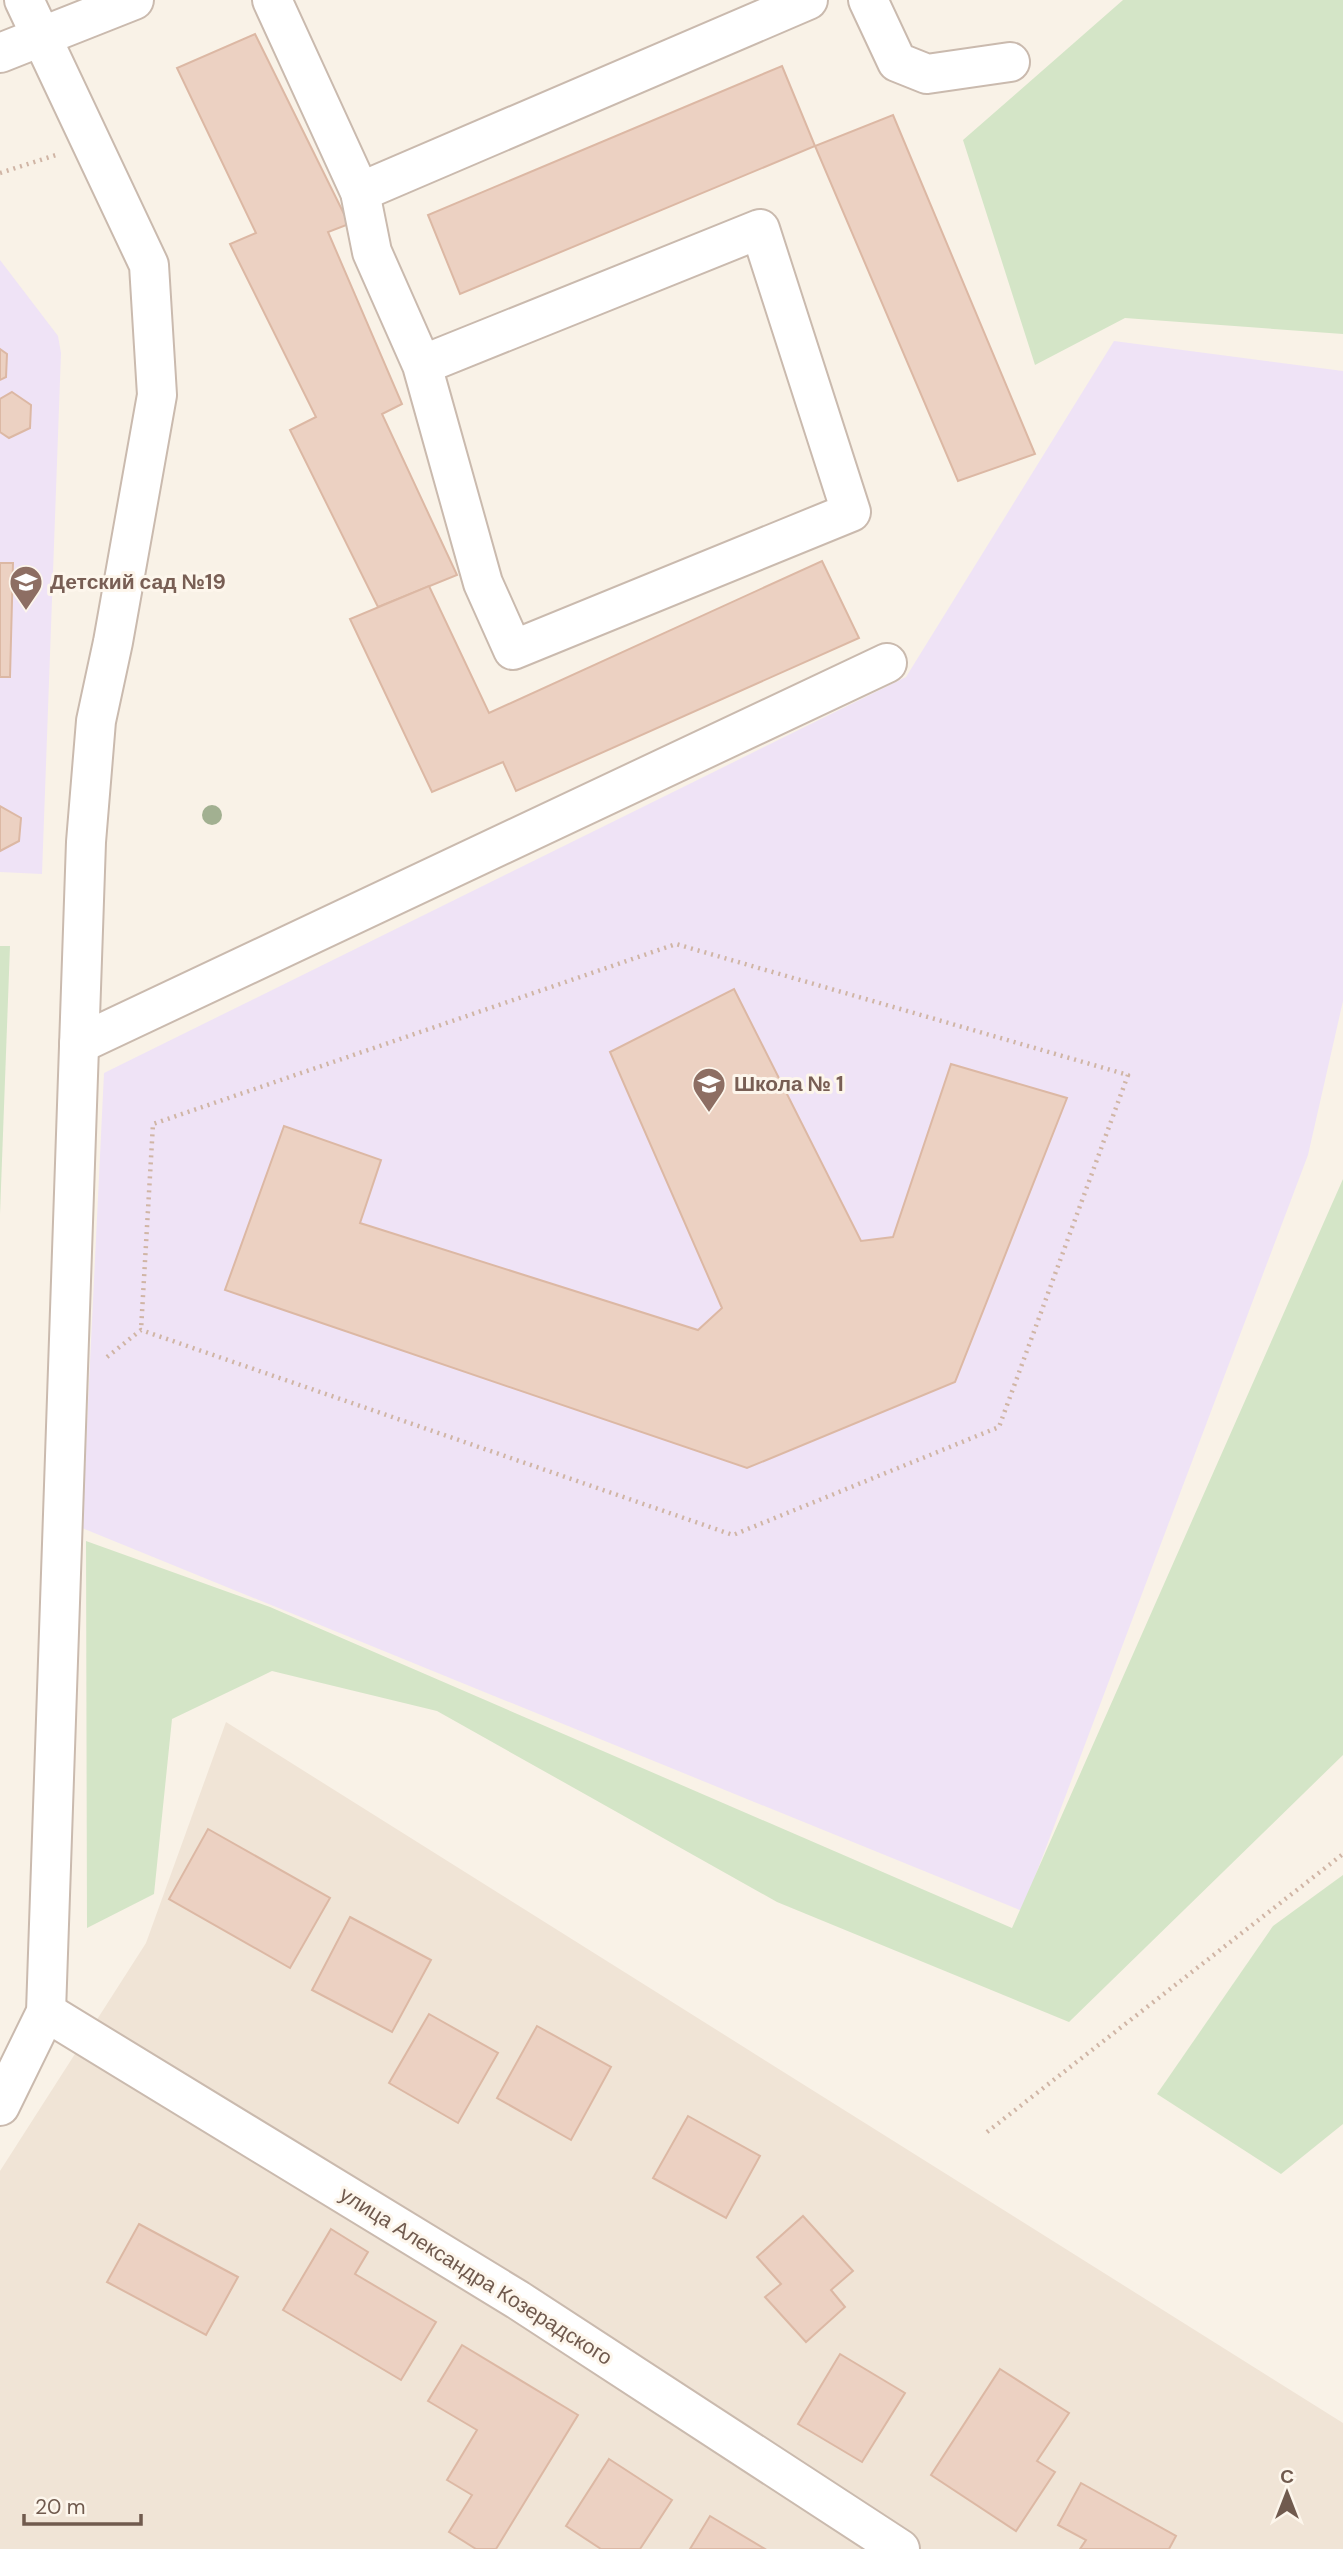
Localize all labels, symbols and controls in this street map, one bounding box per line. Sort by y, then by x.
school or university icon: Детский сад №19 [7,563,45,612]
place label: Детский сад №19 [50,568,226,596]
school or university icon: Школа № 1 [690,1065,728,1114]
place label: Школа № 1 [734,1070,844,1098]
street label: улица Александра Козерадского [334,2180,618,2372]
north arrow [1252,2458,1322,2528]
text: С [1280,2464,1294,2489]
scale bar [24,2482,142,2526]
text: 20 m [35,2493,86,2521]

